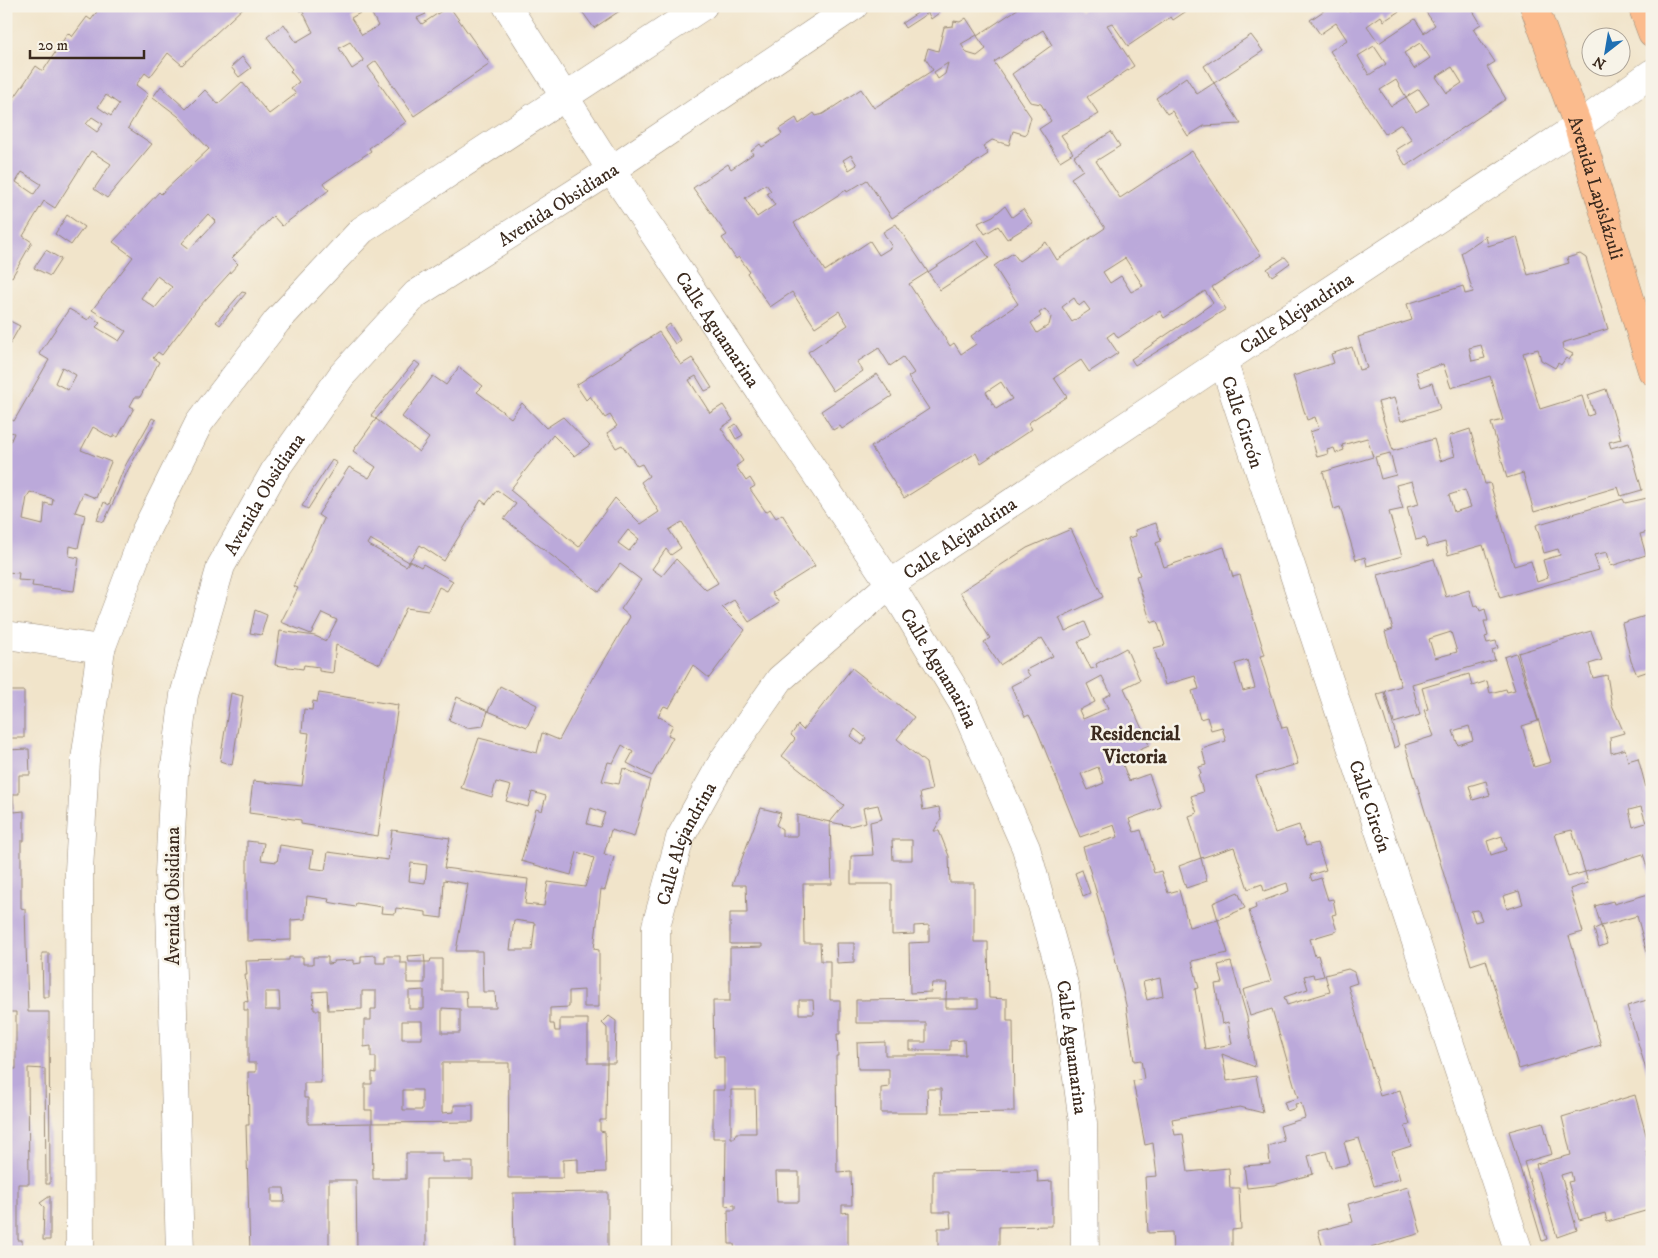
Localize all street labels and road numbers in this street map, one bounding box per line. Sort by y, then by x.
street label: Avenida Lapislázuli [1562,113,1628,263]
street label: Avenida Obsidiana [494,158,623,252]
street label: Calle Aguamarina [670,267,764,392]
street label: Calle Alejandrina [1236,268,1358,360]
street label: Calle Circón [1216,373,1268,471]
street label: Avenida Obsidiana [219,429,310,560]
street label: Calle Alejandrina [899,493,1021,585]
street label: Calle Aguamarina [895,604,982,732]
street label: Calle Circón [1343,757,1395,856]
street label: Calle Alejandrina [652,778,722,908]
street label: Avenida Obsidiana [162,827,185,965]
street label: Calle Aguamarina [1050,978,1092,1116]

